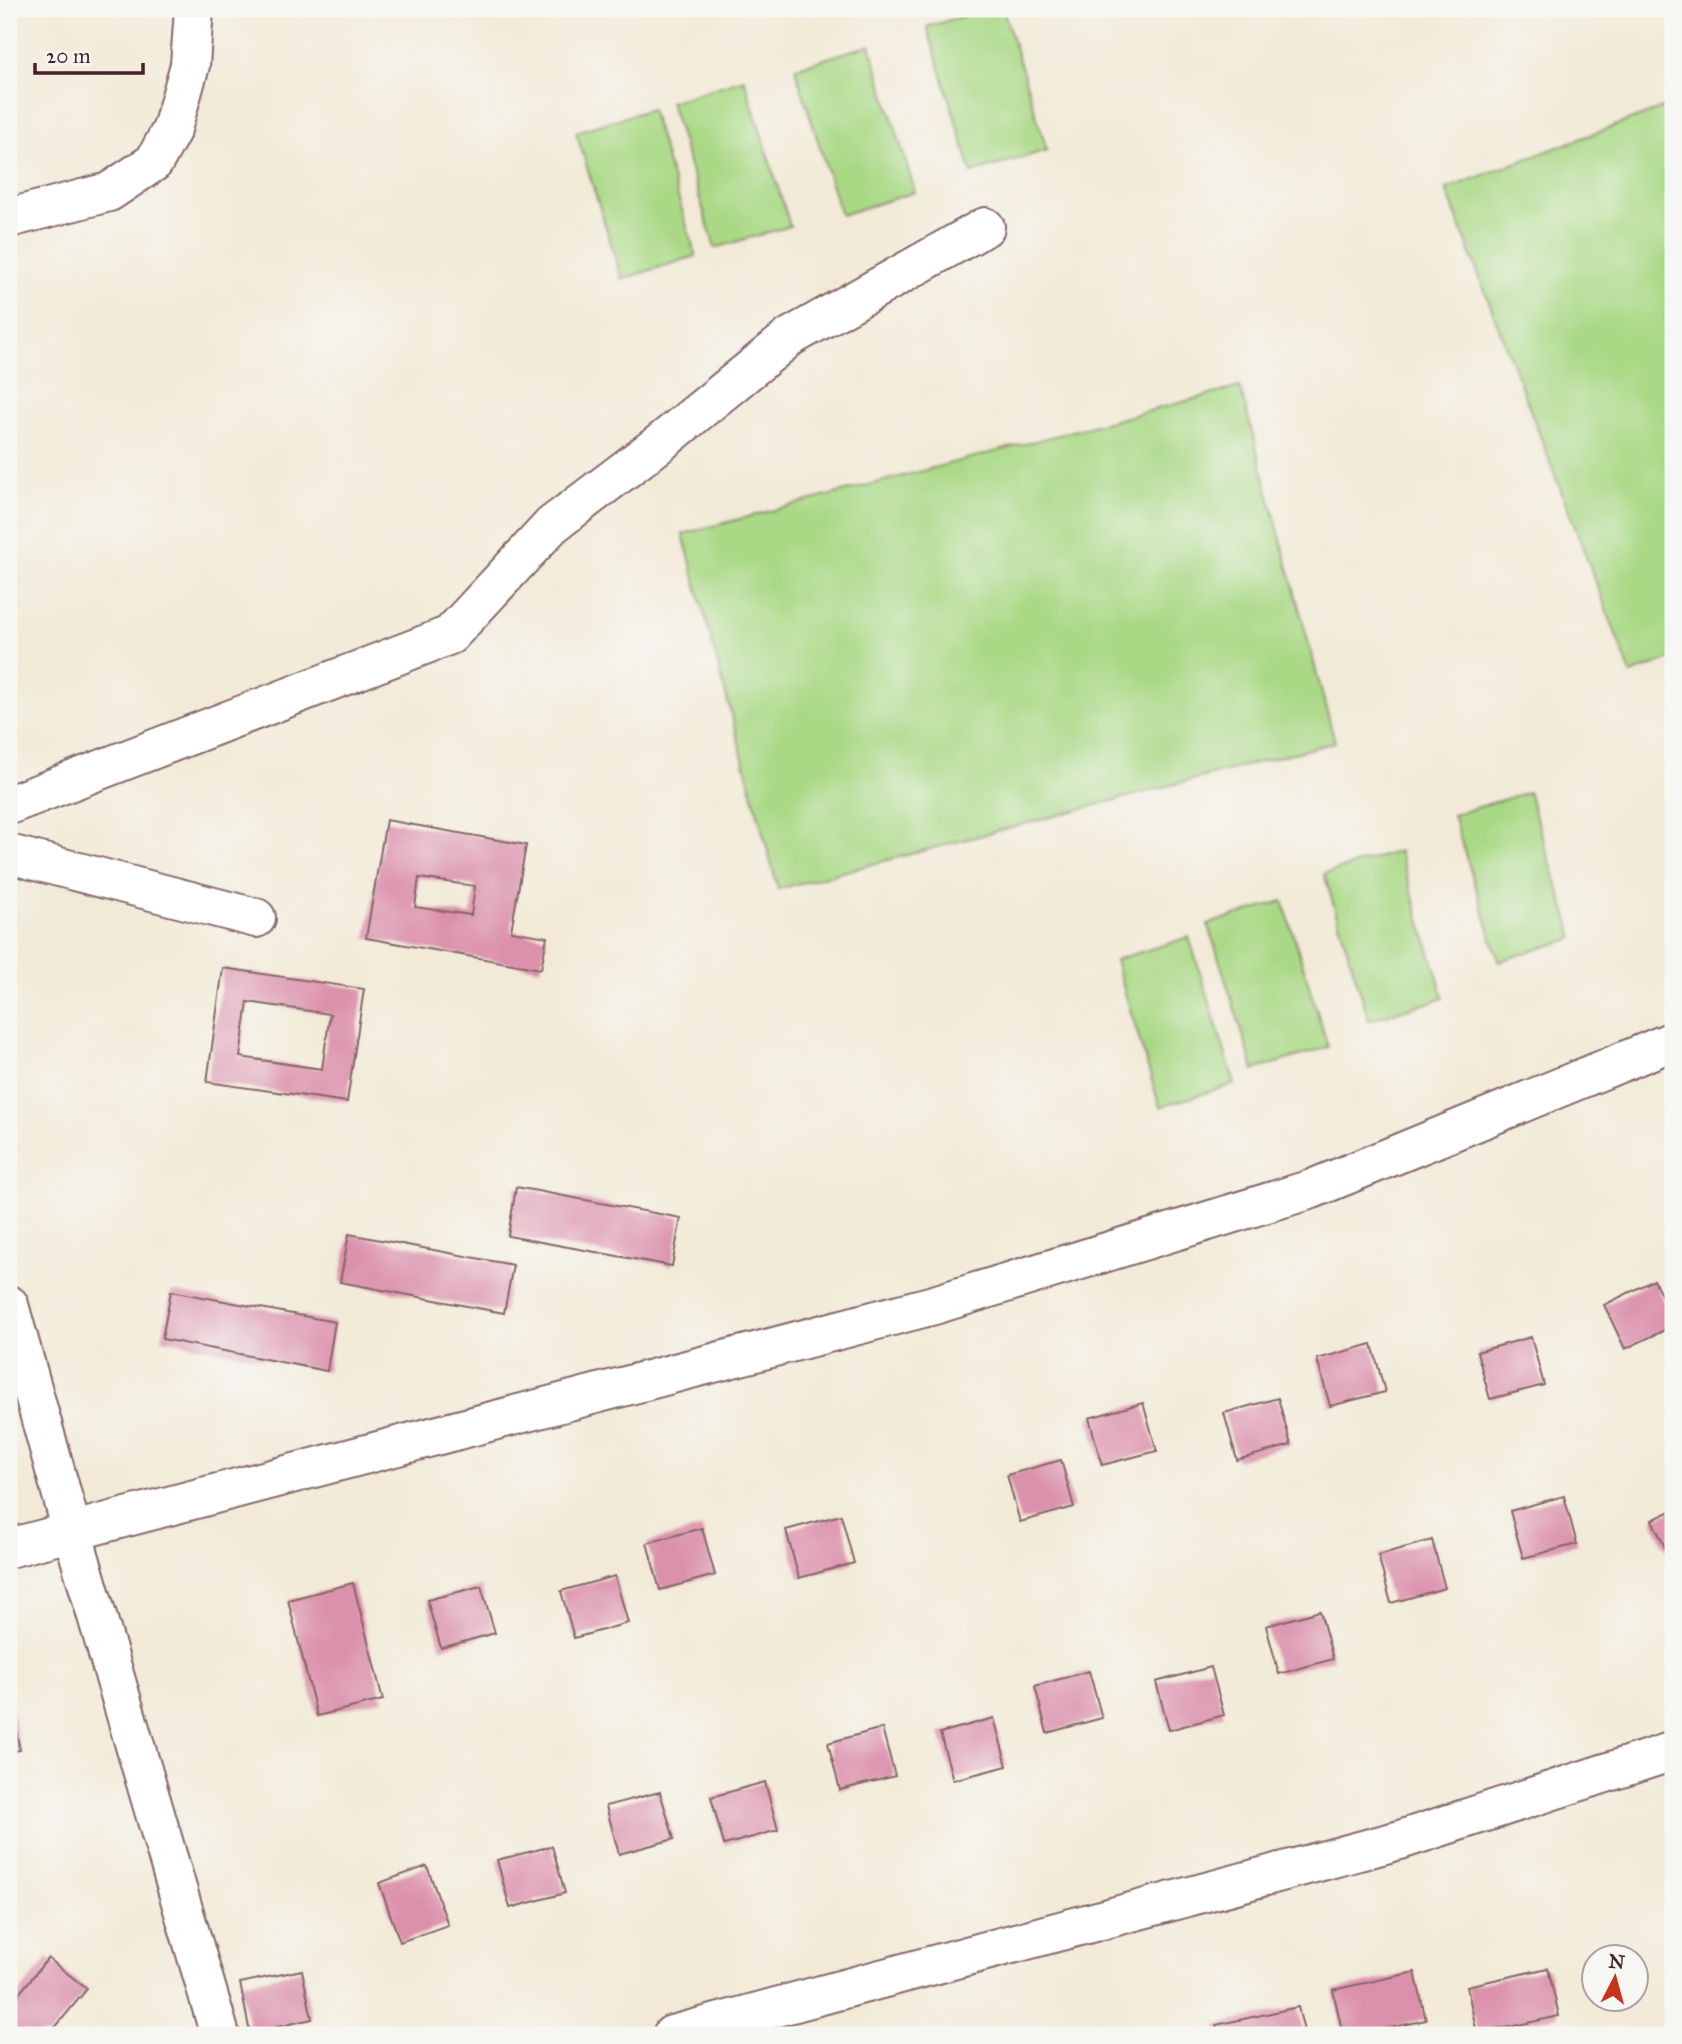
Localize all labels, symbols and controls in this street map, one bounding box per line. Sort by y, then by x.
scale bar [35,32,144,76]
text: 20 m [46,43,91,69]
north arrow [1580,1942,1650,2012]
text: N [1608,1949,1626,1974]

